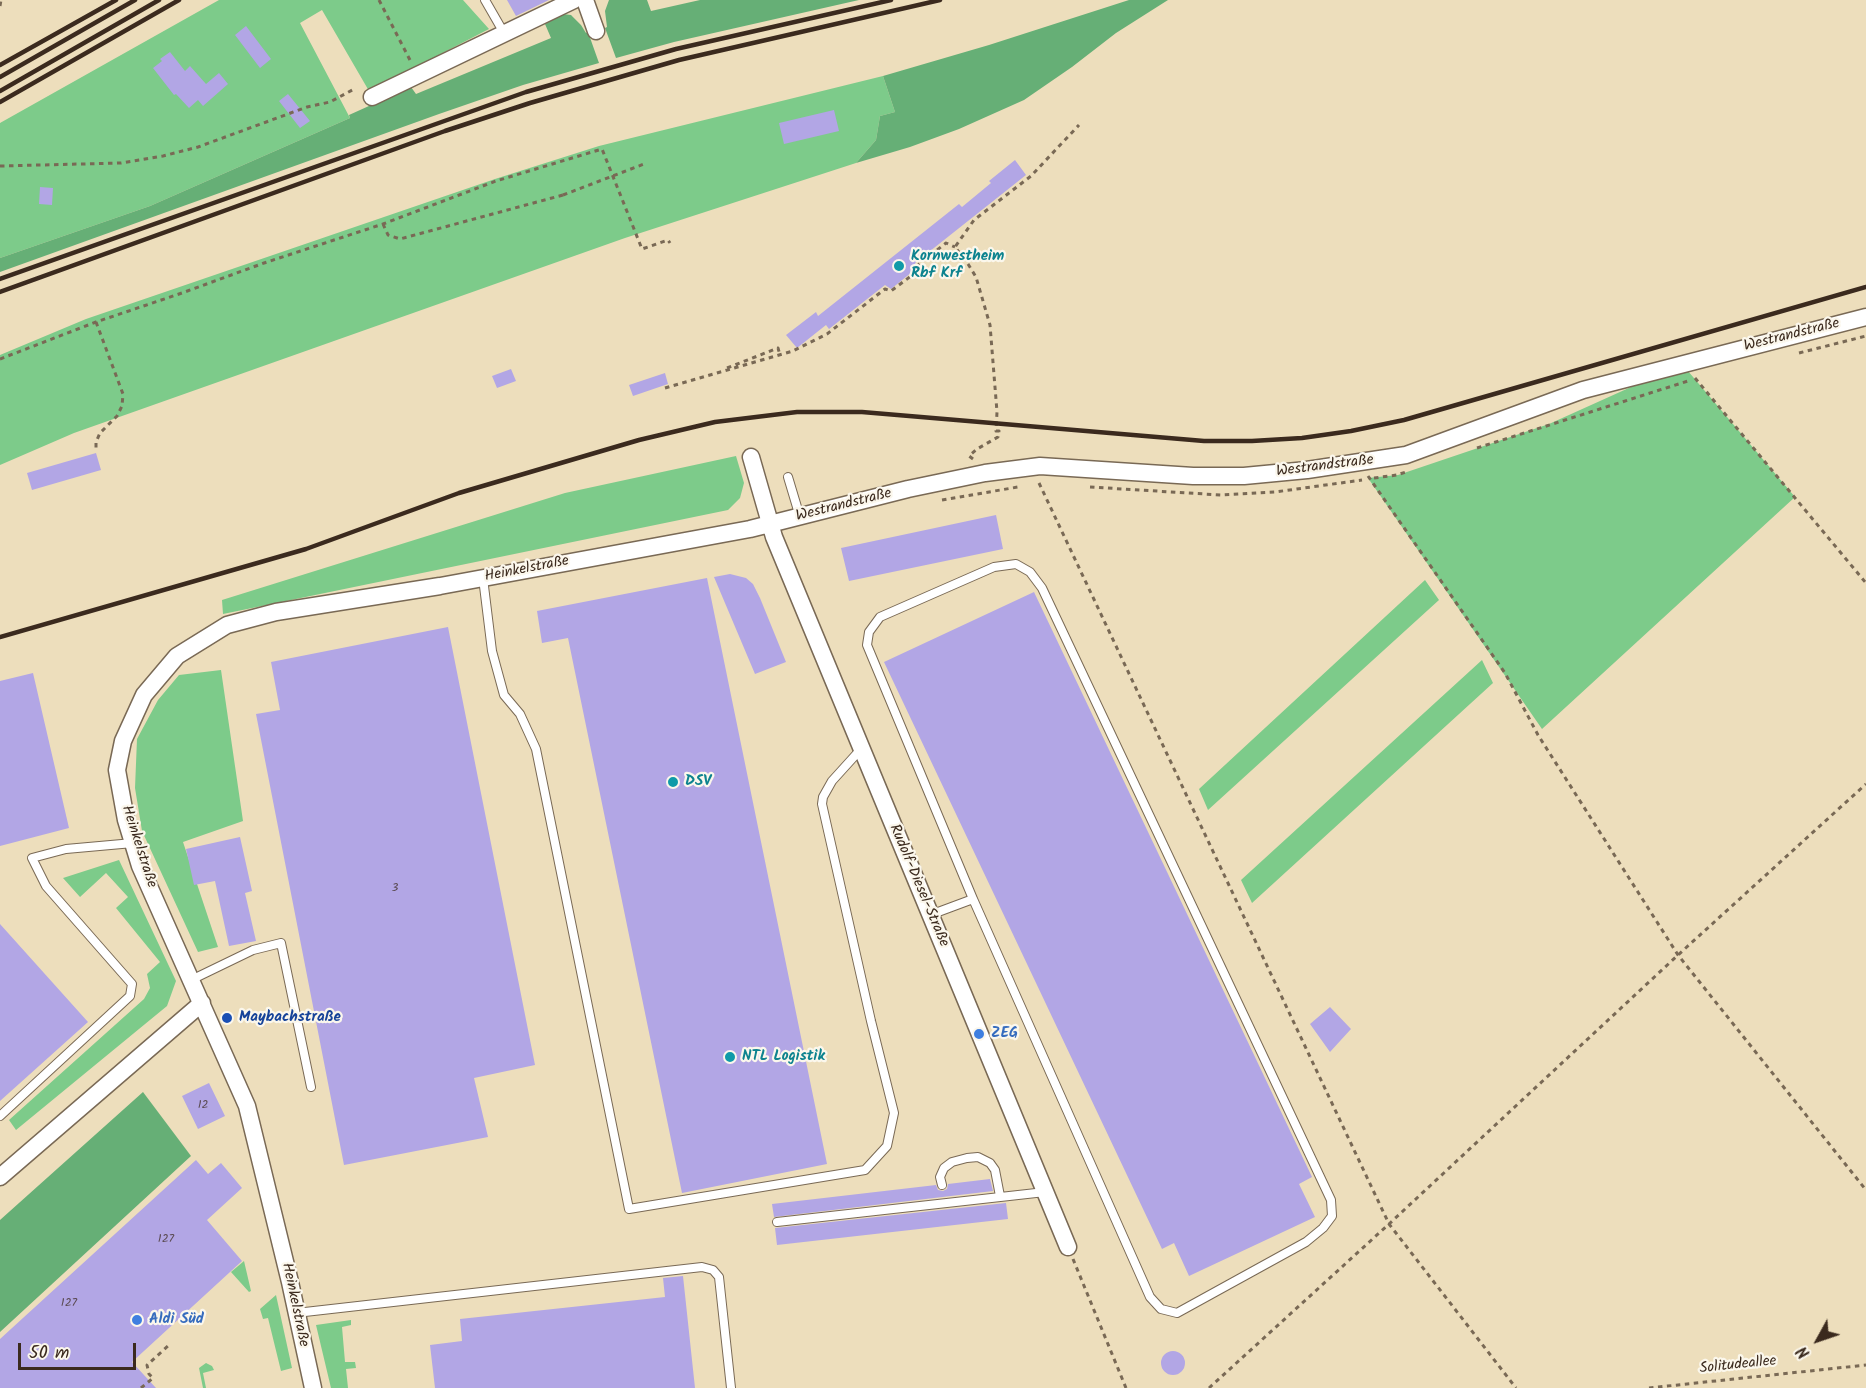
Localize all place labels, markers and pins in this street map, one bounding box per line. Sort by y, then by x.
place label: Kornwestheim Rbf Krf [911,248,1004,283]
marker: Kornwestheim Rbf Krf [892,259,906,273]
place label: DSV [685,773,711,791]
marker: DSV [666,775,680,789]
place label: Maybachstraße [239,1009,341,1027]
marker: Maybachstraße [220,1011,234,1025]
place label: ZEG [991,1025,1018,1043]
marker: ZEG [972,1027,986,1041]
place label: NTL Logistik [742,1048,825,1066]
marker: NTL Logistik [723,1050,737,1064]
place label: Aldi Süd [149,1311,204,1329]
marker: Aldi Süd [130,1313,144,1327]

